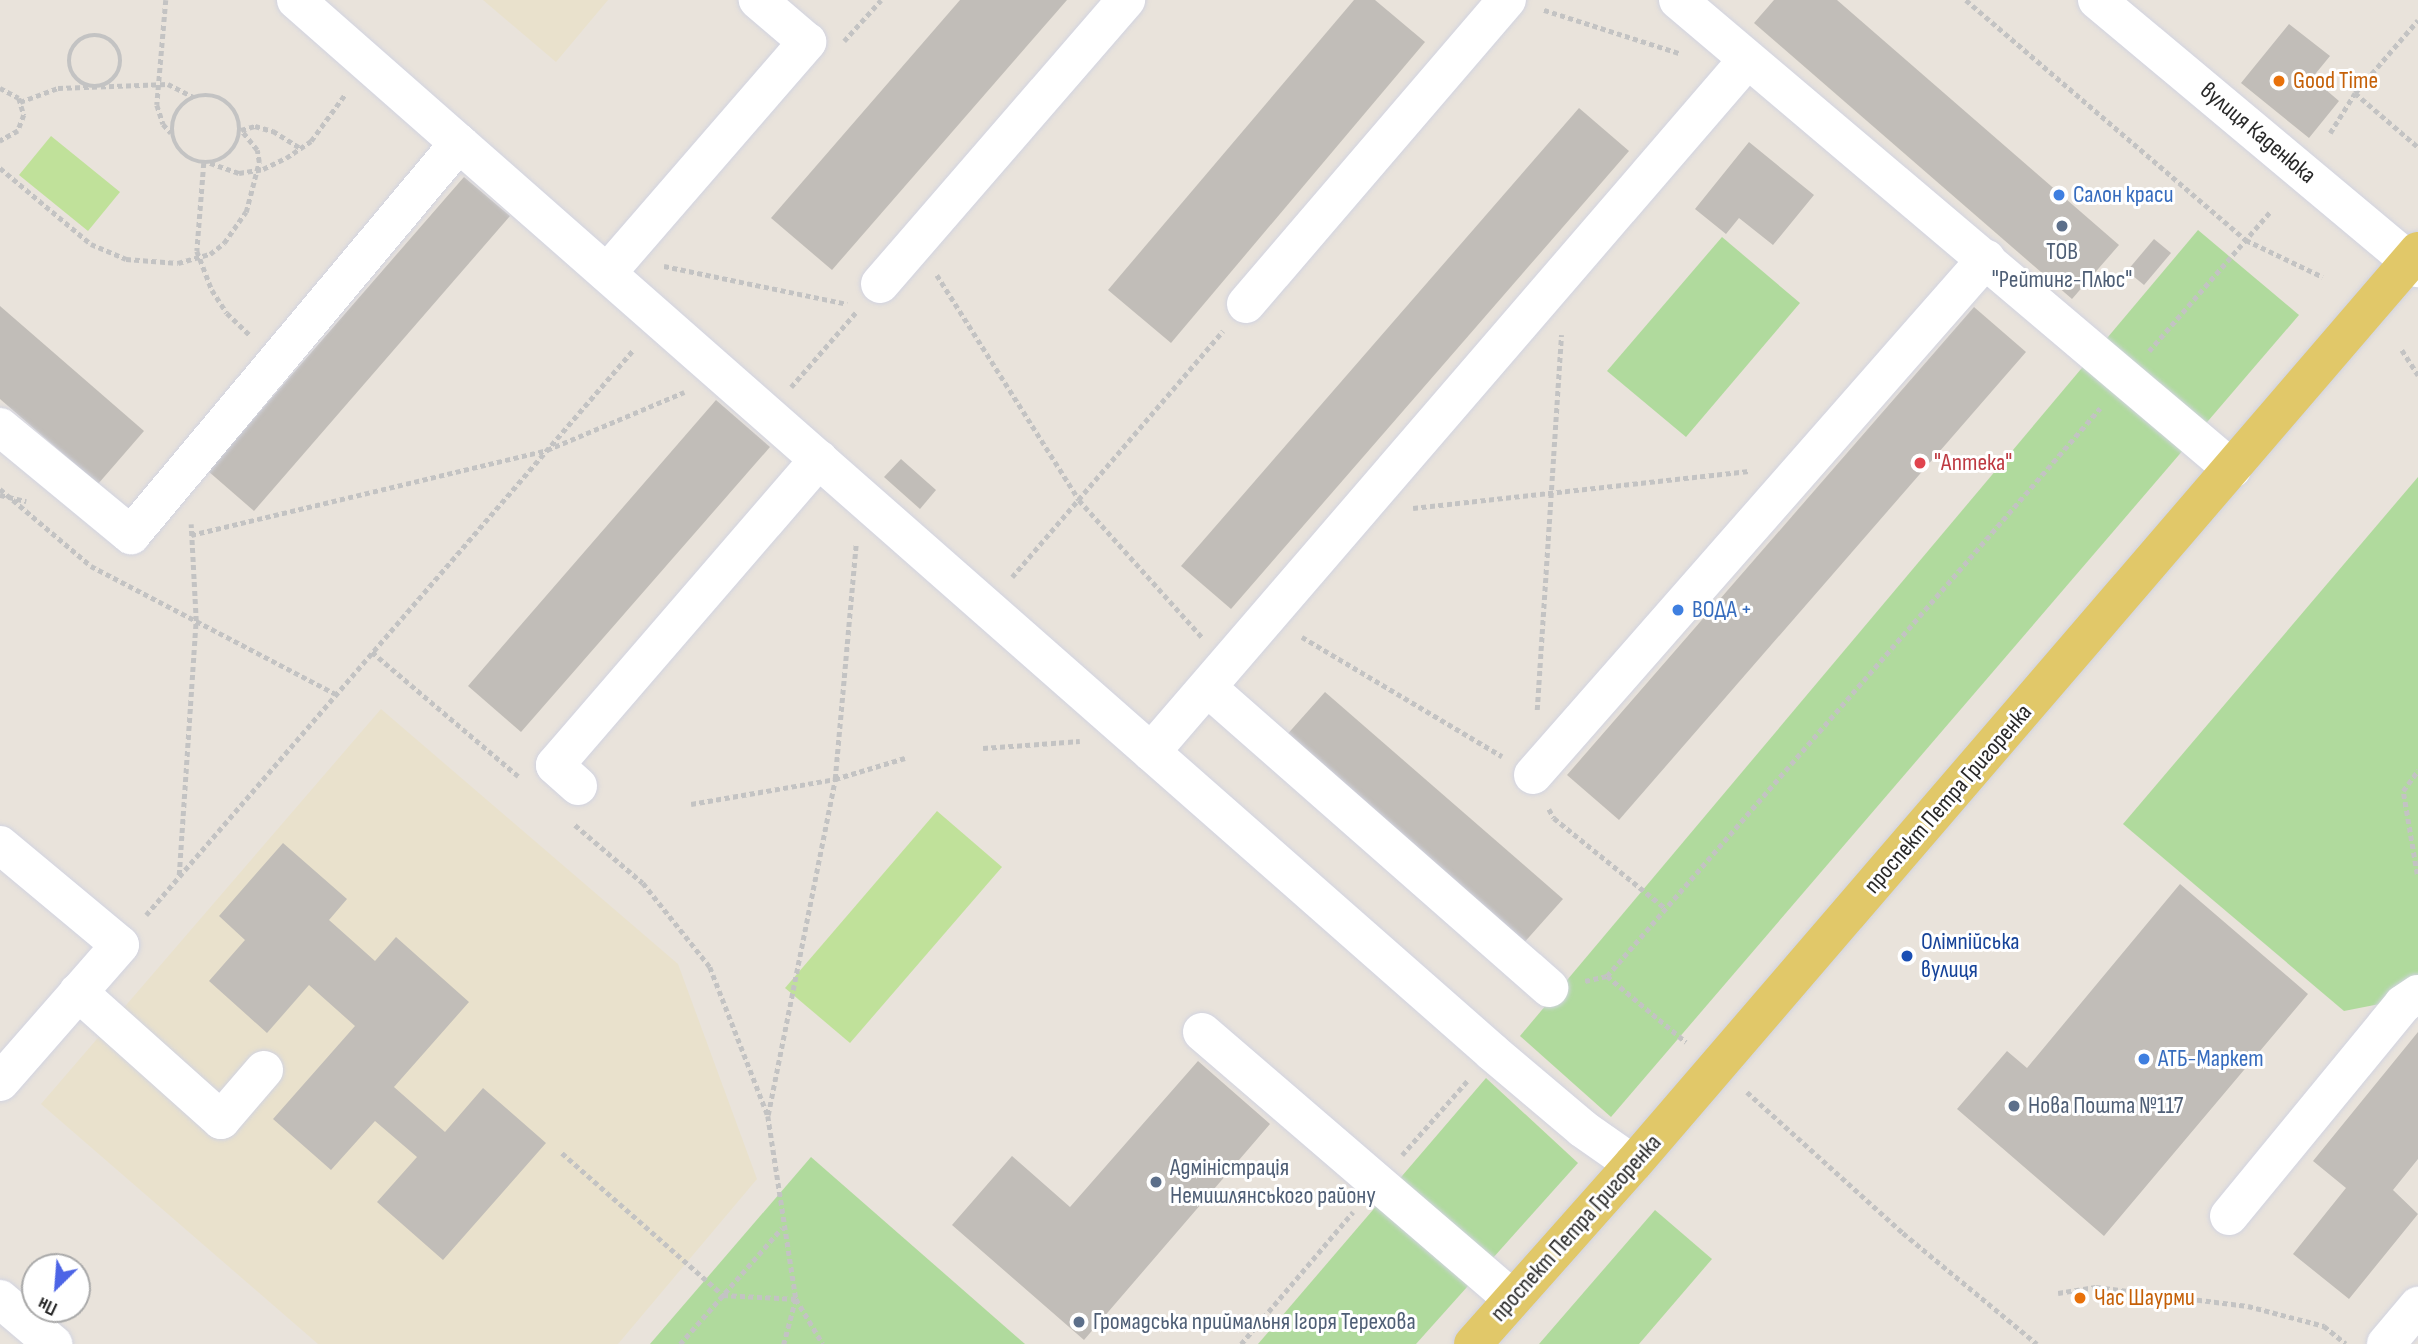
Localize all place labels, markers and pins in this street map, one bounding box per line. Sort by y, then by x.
place label: Good Time [2293,67,2378,95]
marker: Good Time [2271,73,2287,89]
place label: Салон краси [2073,181,2174,209]
marker: Салон краси [2051,187,2067,203]
marker: ТОВ "Рейтинг-Плюс" [2054,218,2070,234]
place label: ТОВ "Рейтинг-Плюс" [1992,238,2132,294]
place label: "Аптека" [1934,449,2012,477]
marker: "Аптека" [1912,455,1928,471]
place label: ВОДА + [1692,596,1752,624]
marker: ВОДА + [1670,602,1686,618]
place label: Олімпійська вулиця [1921,928,2020,984]
marker: Олімпійська вулиця [1899,948,1915,964]
place label: АТБ-Маркет [2158,1045,2264,1073]
marker: АТБ-Маркет [2136,1051,2152,1067]
place label: Нова Пошта №117 [2028,1092,2183,1120]
marker: Нова Пошта №117 [2006,1098,2022,1114]
place label: Адміністрація Немишлянського району [1170,1154,1376,1210]
marker: Адміністрація Немишлянського району [1148,1174,1164,1190]
place label: Час Шаурми [2094,1284,2195,1312]
marker: Час Шаурми [2072,1290,2088,1306]
place label: Громадська приймальня Ігоря Терехова [1093,1308,1416,1336]
marker: Громадська приймальня Ігоря Терехова [1071,1314,1087,1330]

